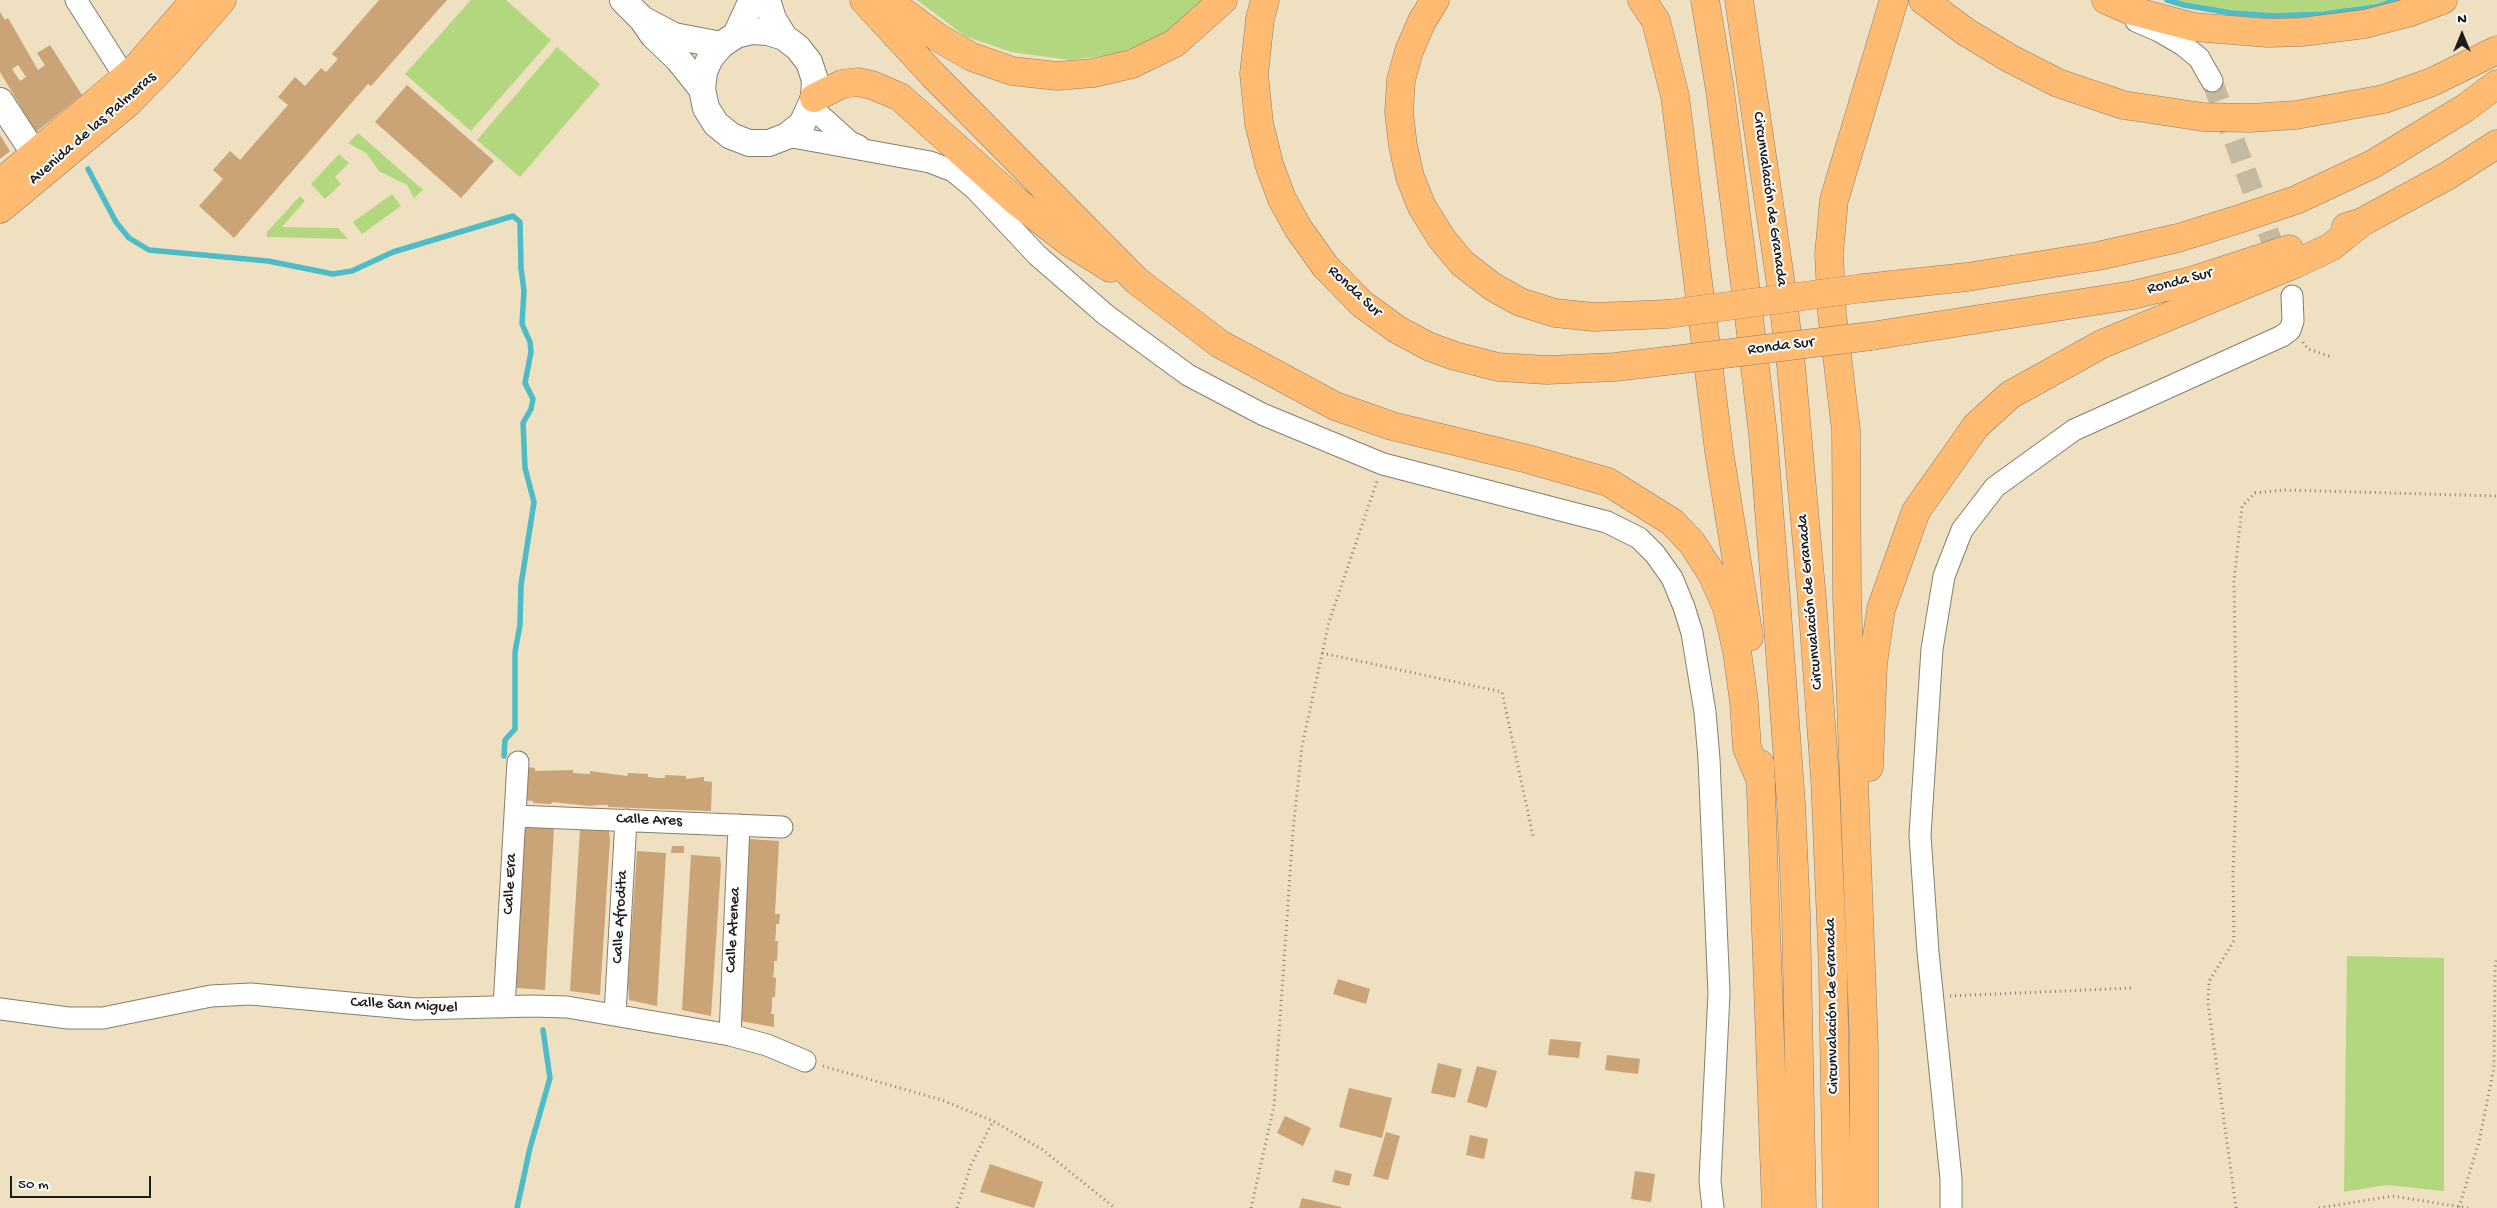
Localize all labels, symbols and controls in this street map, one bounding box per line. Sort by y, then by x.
north arrow [2437,10,2487,60]
text: N [2457,11,2467,28]
street label: Avenida de las Palmeras [25,68,161,190]
street label: Circunvalación de Granada [1747,110,1791,288]
street label: Ronda Sur [1323,262,1385,322]
street label: Ronda Sur [2145,264,2215,300]
street label: Ronda Sur [1747,333,1815,361]
street label: Circunvalación de Granada [1794,513,1828,691]
street label: Calle Ares [616,810,682,832]
street label: Calle Era [500,853,522,915]
street label: Calle Afrodita [609,870,633,964]
street label: Calle Atenea [722,887,746,973]
street label: Circunvalación de Granada [1822,918,1844,1094]
street label: Calle San Miguel [350,994,458,1018]
scale bar [12,1166,154,1198]
text: 50 m [18,1176,49,1194]

